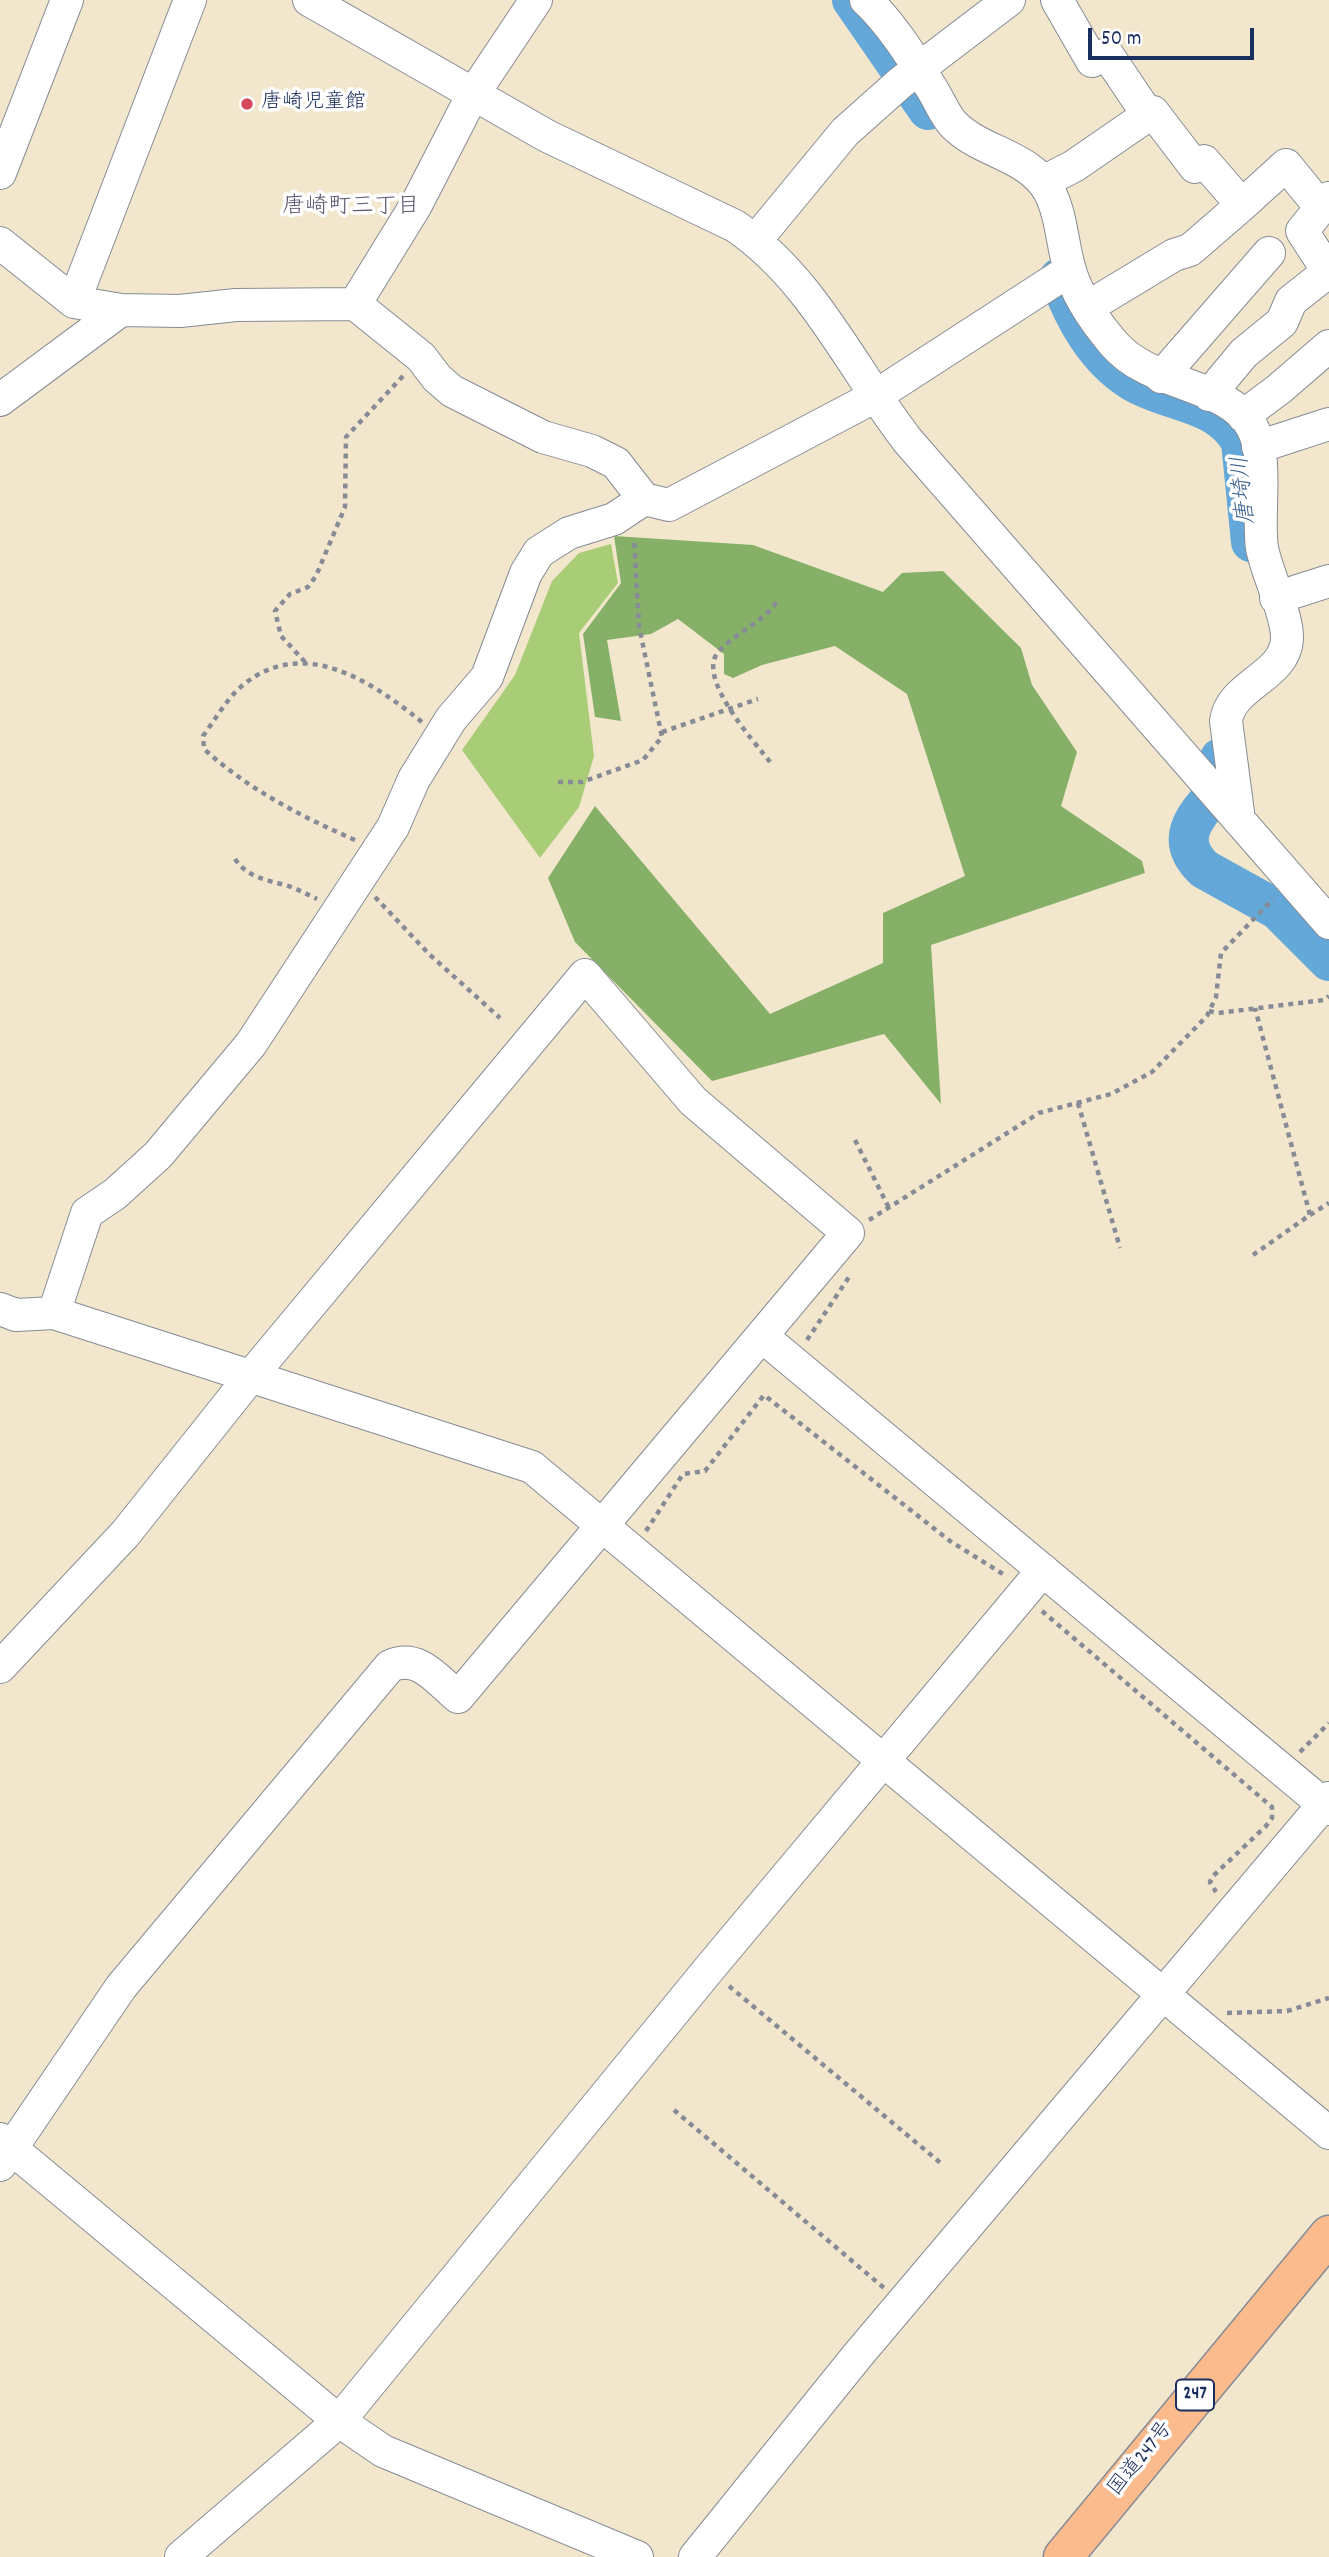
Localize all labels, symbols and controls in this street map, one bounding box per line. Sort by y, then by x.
scale bar [1091,14,1257,58]
text: 50 m [1101,25,1141,55]
place label: 唐崎児童館 [261,91,366,117]
marker: 唐崎児童館 [239,96,255,112]
district label: 唐崎町三丁目 [282,195,420,223]
water label: 唐埼川 [1229,454,1263,526]
road number: 247 [1176,2380,1214,2410]
street label: 国道247号 [1104,2418,1180,2502]

